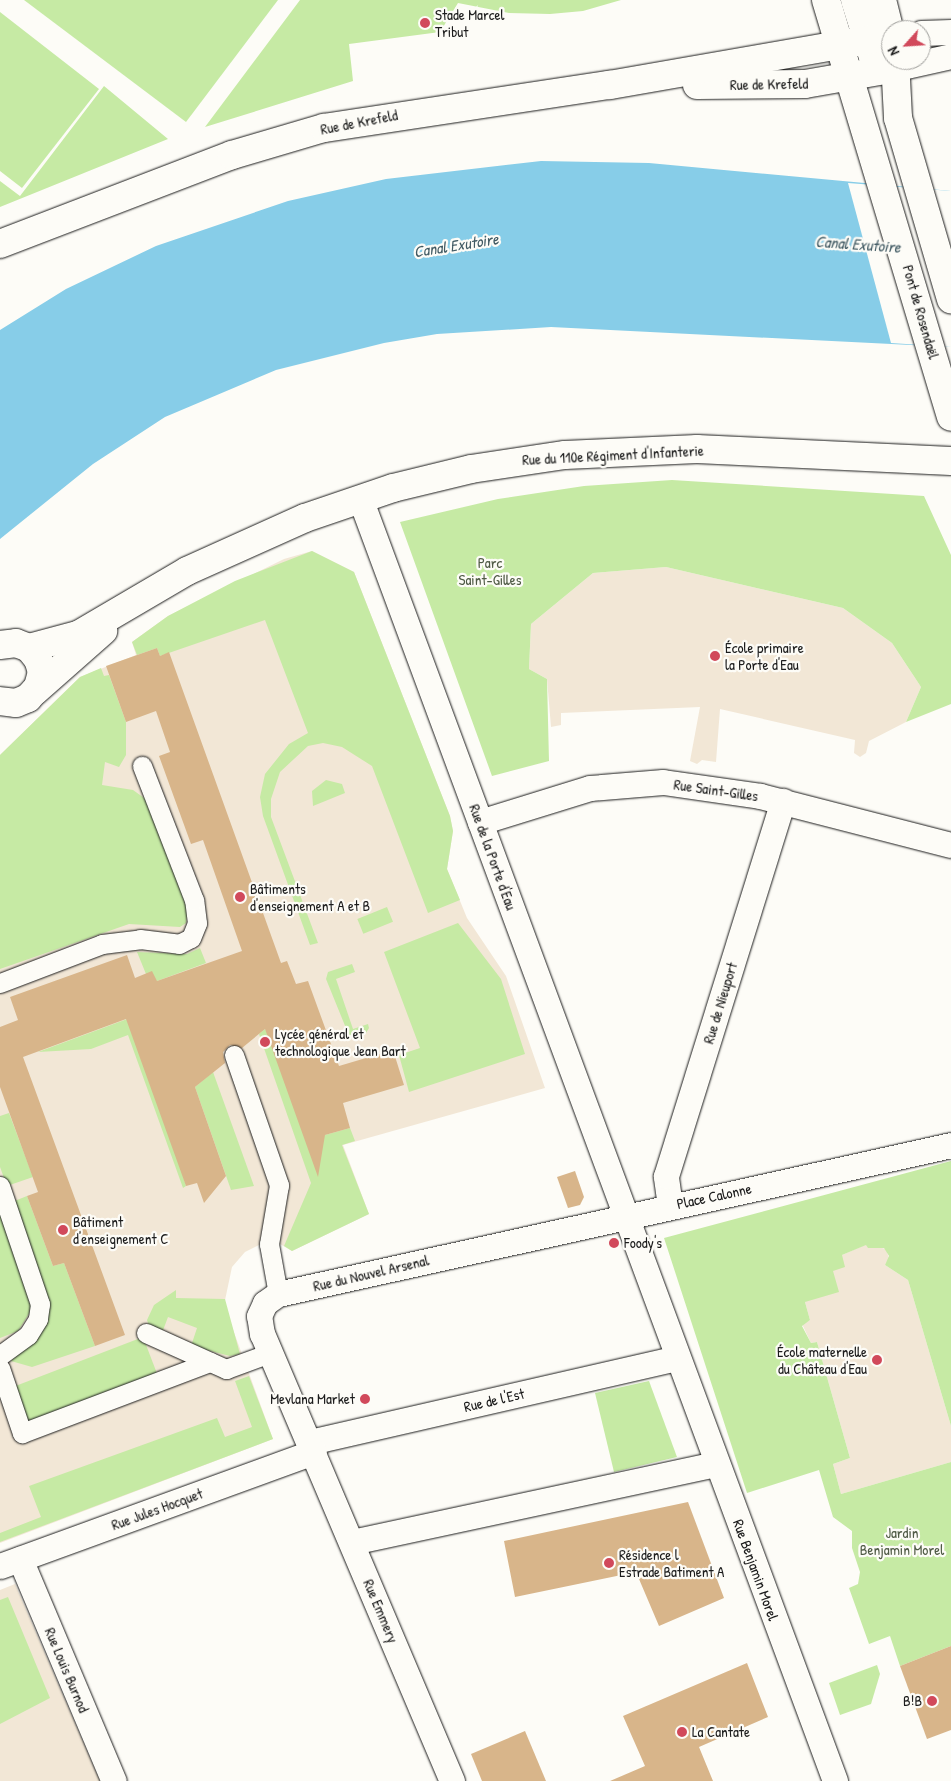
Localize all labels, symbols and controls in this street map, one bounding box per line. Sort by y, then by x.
place label: Stade Marcel Tribut [435,5,505,40]
marker: Stade Marcel Tribut [419,17,431,29]
north arrow [881,20,931,70]
text: N [883,44,903,59]
street label: Rue de Krefeld [730,74,808,94]
street label: Rue de Krefeld [319,106,399,138]
water label: Canal Exutoire [412,229,500,261]
water label: Canal Exutoire [815,231,901,257]
street label: Pont de Rosendaël [899,263,943,361]
street label: Rue du 110e Régiment d'Infanterie [522,441,704,469]
park label: Parc Saint-Gilles [459,553,521,588]
place label: École primaire la Porte d'Eau [725,638,804,673]
marker: École primaire la Porte d'Eau [709,650,721,662]
street label: Rue Saint-Gilles [673,775,759,805]
street label: Rue de la Porte d'Eau [466,802,520,912]
place label: Bâtiments d'enseignement A et B [250,879,370,914]
marker: Bâtiments d'enseignement A et B [234,891,246,903]
street label: Rue de Nieuport [699,960,741,1046]
place label: Lycée général et technologique Jean Bart [275,1024,406,1059]
marker: Lycée général et technologique Jean Bart [259,1036,271,1048]
street label: Place Calonne [675,1179,753,1213]
place label: Bâtiment d'enseignement C [73,1212,168,1247]
marker: Bâtiment d'enseignement C [57,1224,69,1236]
place label: Foody's [624,1234,662,1252]
marker: Foody's [608,1237,620,1249]
street label: Rue du Nouvel Arsenal [311,1251,431,1295]
place label: École maternelle du Château d'Eau [777,1342,867,1377]
marker: École maternelle du Château d'Eau [871,1354,883,1366]
street label: Rue de l'Est [462,1384,526,1416]
place label: Mevlana Market [270,1390,355,1408]
marker: Mevlana Market [359,1393,371,1405]
street label: Rue Jules Hocquet [109,1484,205,1534]
street label: Rue Benjamin Morel [729,1517,783,1623]
park label: Jardin Benjamin Morel [860,1523,944,1558]
place label: Résidence l Estrade Batiment A [619,1545,724,1580]
marker: Résidence l Estrade Batiment A [603,1557,615,1569]
street label: Rue Emmery [360,1576,402,1646]
street label: Rue Louis Burnod [41,1625,93,1715]
place label: B!B [903,1692,922,1710]
marker: B!B [926,1695,938,1707]
place label: La Cantate [692,1723,750,1741]
marker: La Cantate [676,1726,688,1738]

